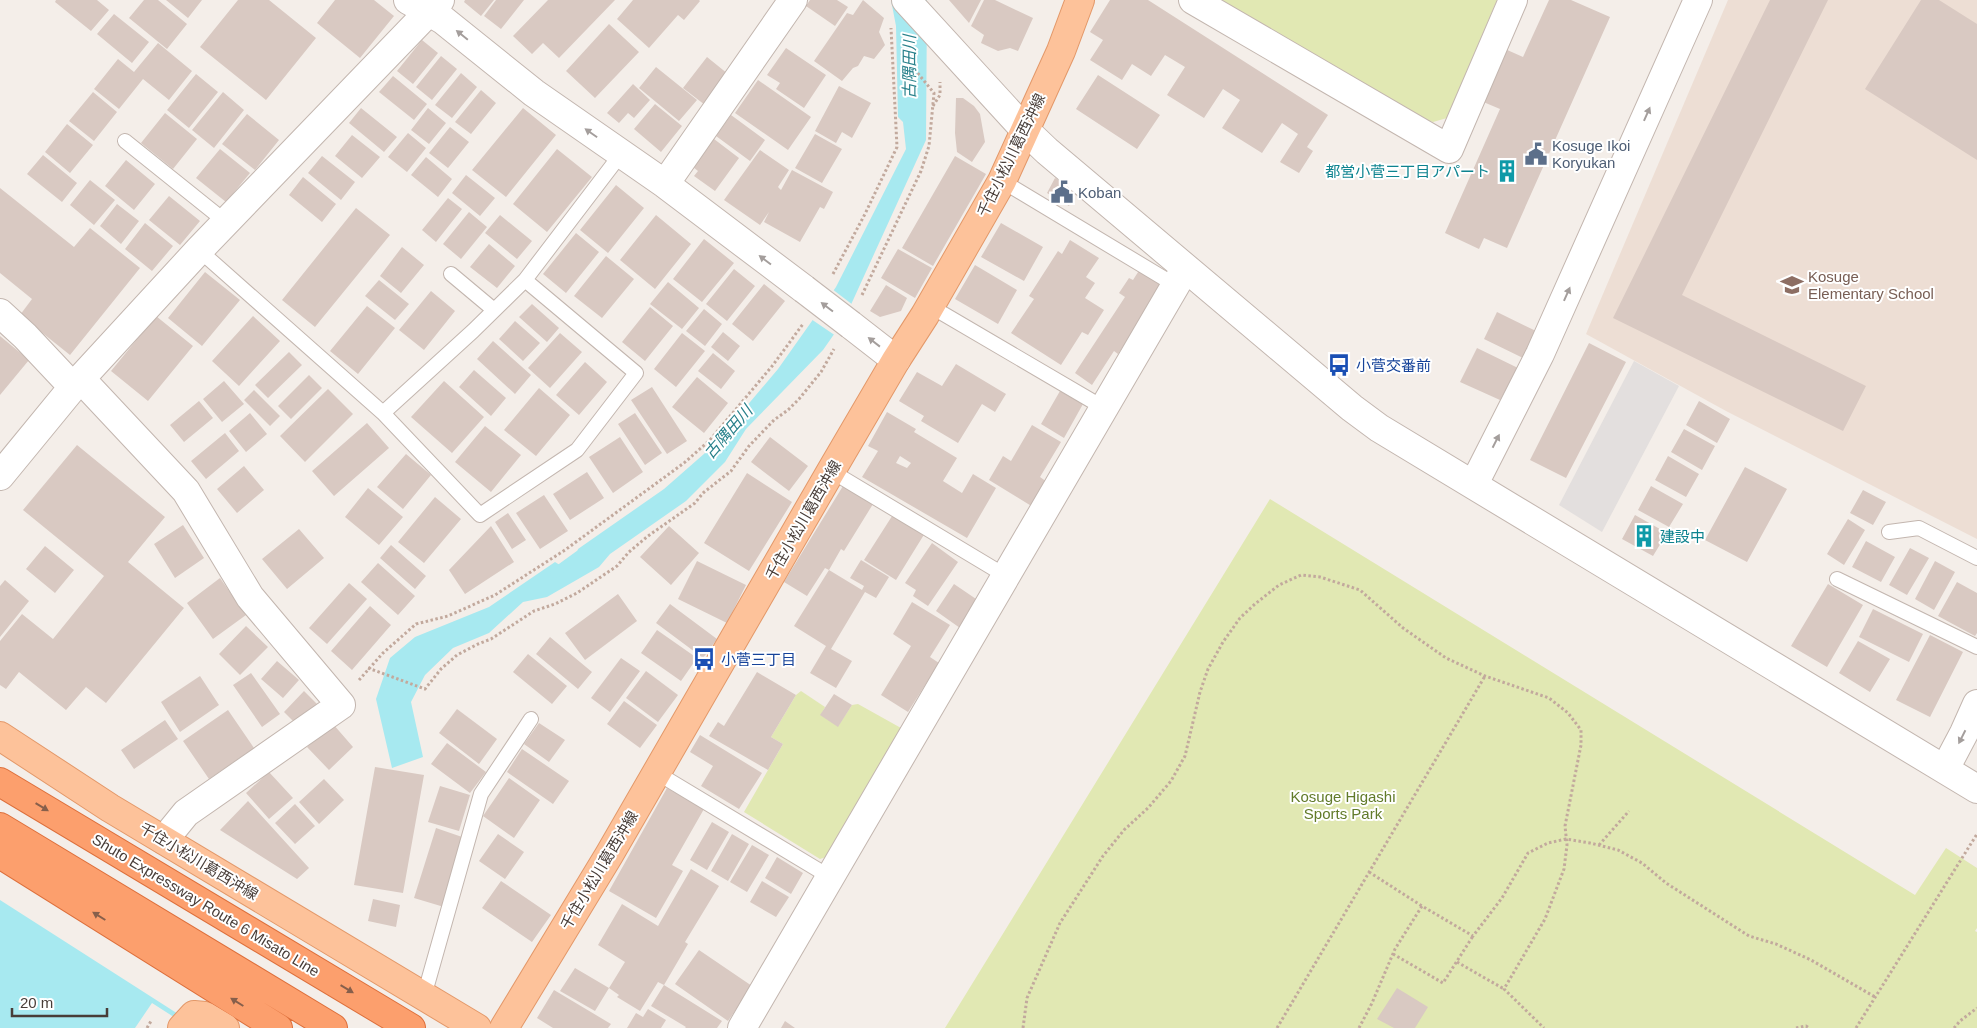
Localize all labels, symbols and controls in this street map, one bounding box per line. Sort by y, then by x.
one-way arrow [456,30,469,41]
water label: 古隅田川 [901,33,918,99]
street label: 千住小松川葛西沖線 [974,91,1048,219]
one-way arrow [1644,107,1652,121]
one-way arrow [584,128,598,138]
place label: Kosuge Ikoi Koryukan [1552,137,1630,171]
public building icon: Kosuge Ikoi Koryukan [1523,141,1549,167]
building icon: 都営小菅三丁目アパート [1494,158,1520,184]
place label: 都営小菅三丁目アパート [1325,163,1490,180]
public building icon: Koban [1049,179,1075,205]
place label: Koban [1078,184,1121,201]
one-way arrow [758,255,772,265]
place label: Kosuge Elementary School [1808,268,1934,302]
school or university icon: Kosuge Elementary School [1779,272,1805,298]
one-way arrow [1564,287,1572,301]
one-way arrow [821,302,834,312]
one-way arrow [868,337,881,348]
bus stop icon: 小菅交番前 [1326,352,1352,378]
place label: 小菅交番前 [1356,357,1431,374]
water label: 古隅田川 [701,401,757,462]
one-way arrow [1492,433,1500,448]
street label: 千住小松川葛西沖線 [762,457,844,583]
building icon: 建設中 [1631,523,1657,549]
place label: 建設中 [1660,528,1705,545]
bus stop icon: 小菅三丁目 [691,646,717,672]
place label: 小菅三丁目 [721,651,796,668]
one-way arrow [1958,730,1966,744]
park label: Kosuge Higashi Sports Park [1290,788,1396,822]
one-way arrow [35,803,48,812]
street label: 千住小松川葛西沖線 [557,808,641,932]
street label: 千住小松川葛西沖線 [137,819,261,903]
street label: Shuto Expressway Route 6 Misato Line [89,830,323,980]
one-way arrow [93,911,106,921]
one-way arrow [340,985,353,994]
scale bar [12,986,108,1018]
text: 20 m [20,994,53,1011]
one-way arrow [231,998,244,1007]

